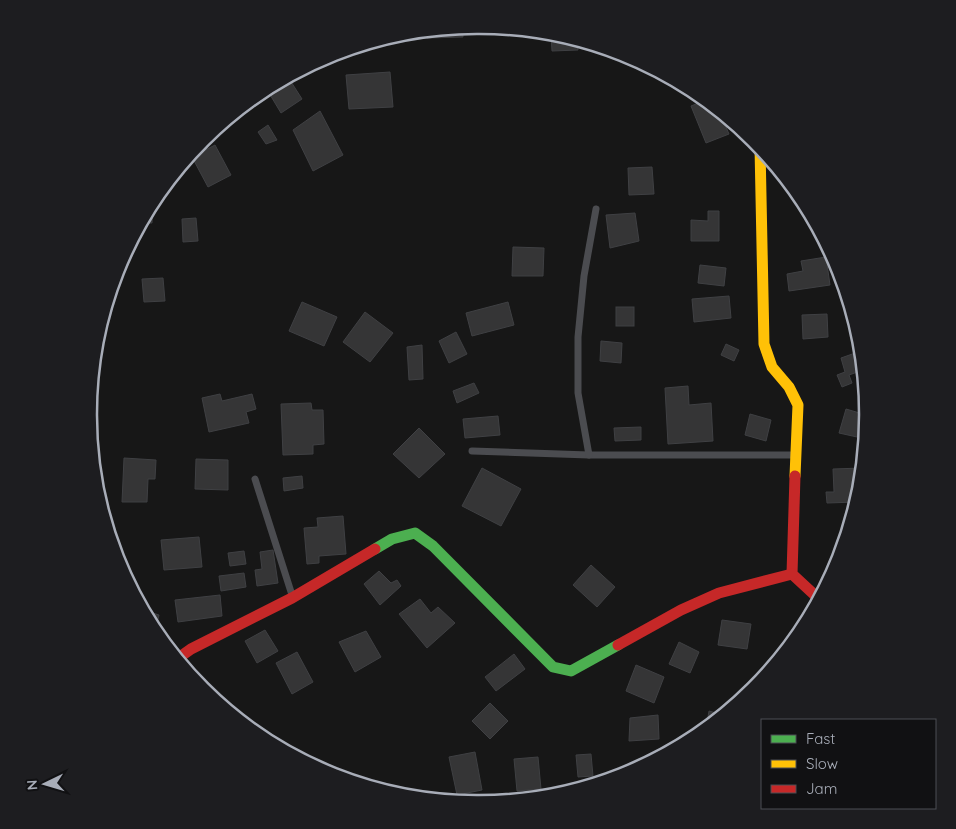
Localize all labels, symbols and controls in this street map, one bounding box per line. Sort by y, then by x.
legend [761,719,936,809]
text: Fast [806,729,835,748]
text: Slow [806,754,838,773]
north arrow [20,759,70,809]
text: N [23,779,41,791]
text: Jam [806,779,837,798]

